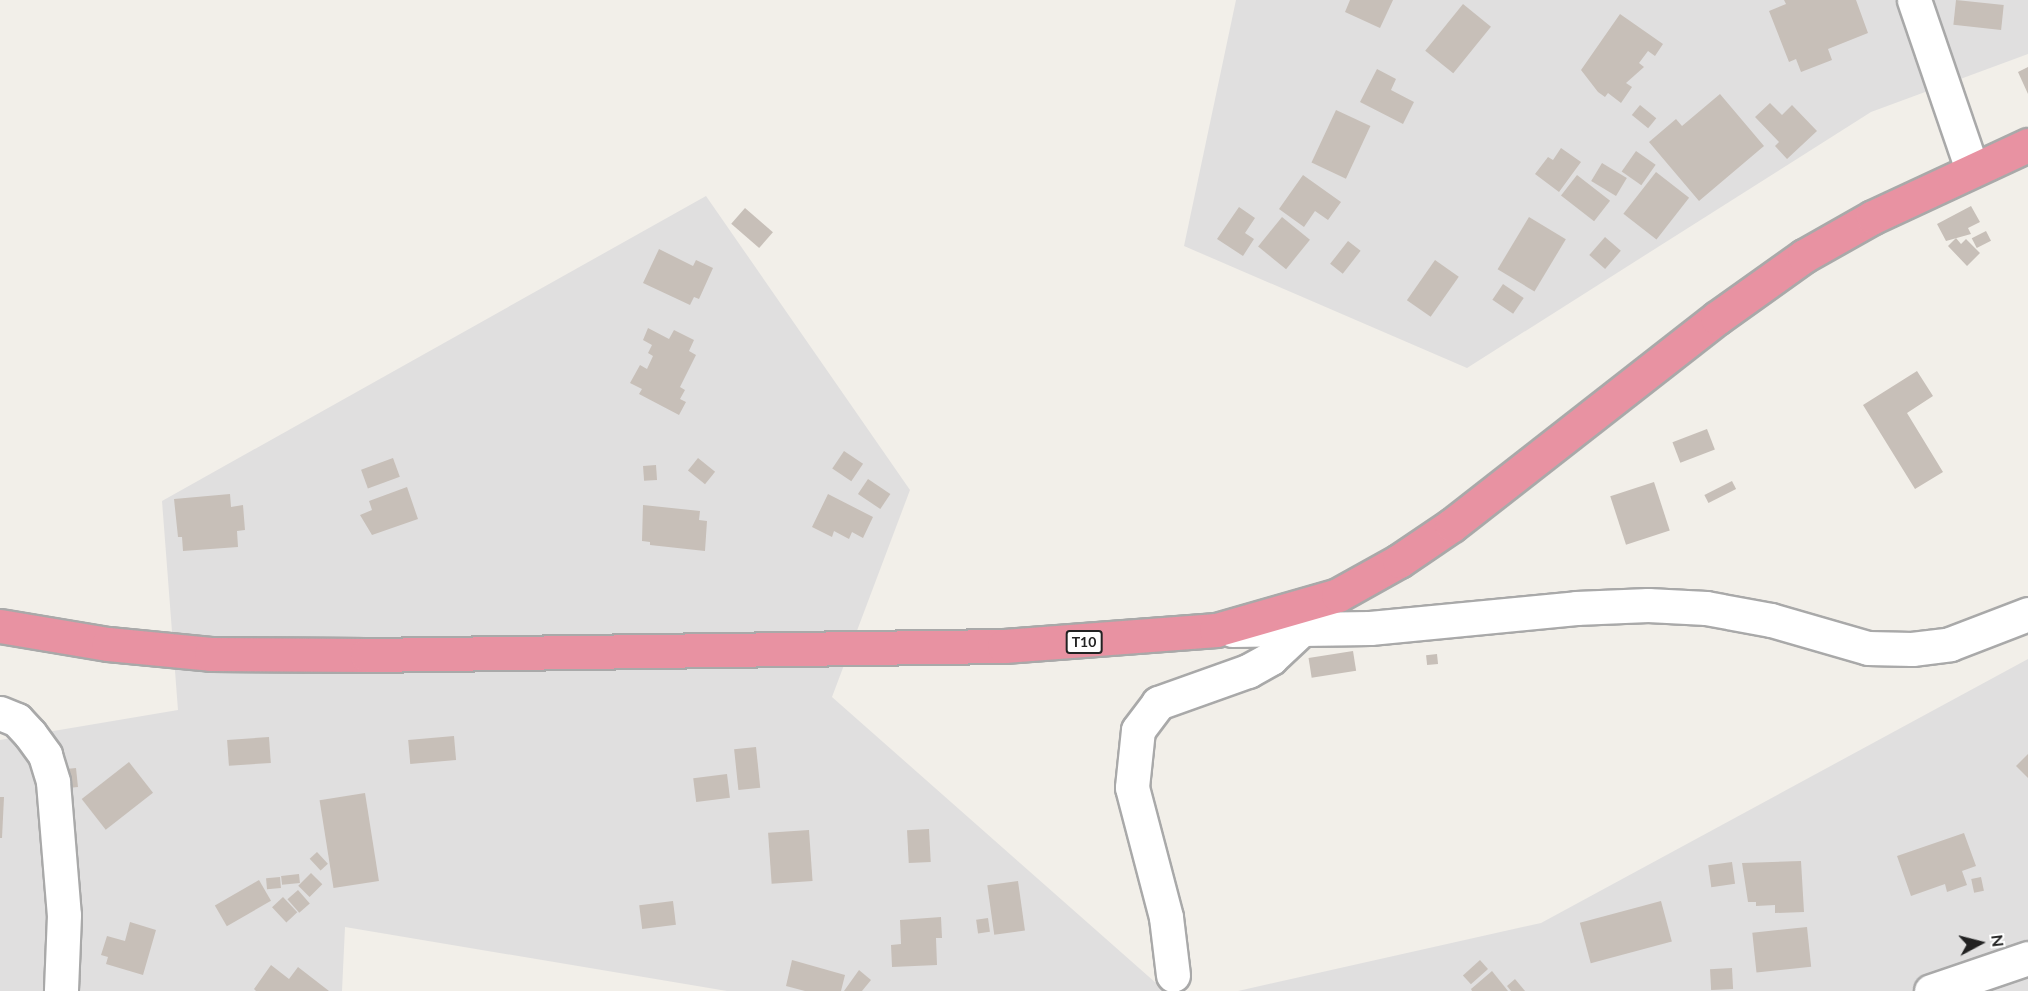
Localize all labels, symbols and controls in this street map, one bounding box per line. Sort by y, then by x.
road number: T10 [1064,631,1104,653]
north arrow [1950,913,2010,973]
text: N [1988,933,2009,948]

